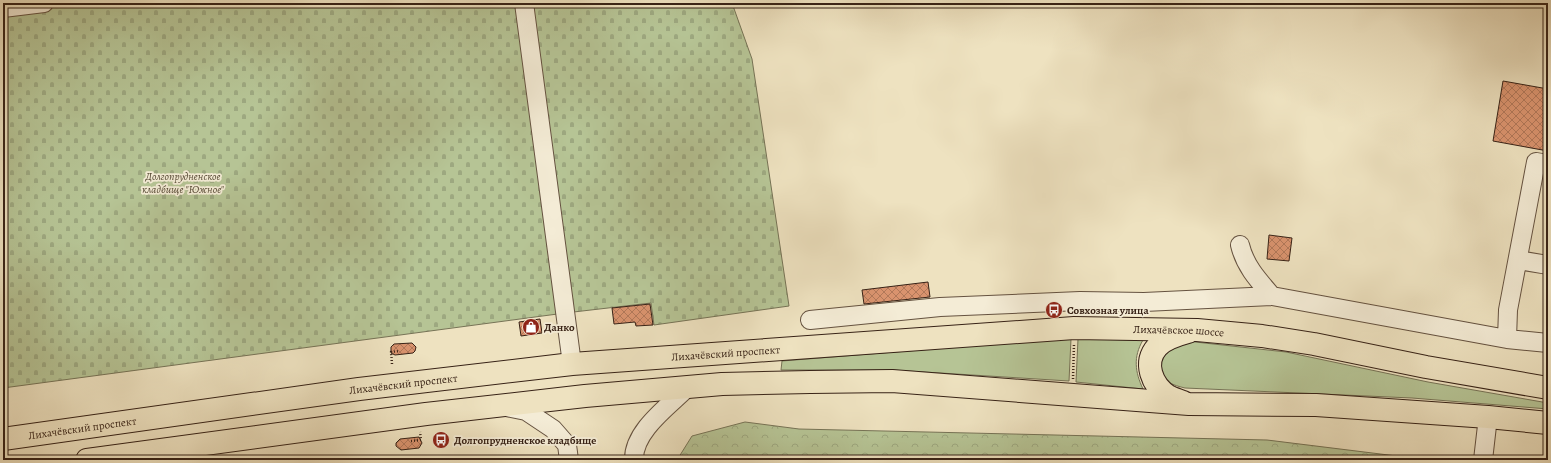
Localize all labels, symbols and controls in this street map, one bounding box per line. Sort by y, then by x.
park label: Долгопрудненское кладбище "Южное" [142,169,225,197]
bus stop icon: Совхозная улица [1044,300,1064,320]
place label: Совхозная улица [1067,303,1149,318]
shop icon: Данко [521,317,541,337]
place label: Данко [544,320,575,335]
street label: Лихачёвское шоссе [1133,322,1225,340]
street label: Лихачёвский проспект [671,342,781,365]
street label: Лихачёвский проспект [348,370,458,398]
street label: Лихачёвский проспект [27,413,138,443]
bus stop icon: Долгопрудненское кладбище [431,430,451,450]
place label: Долгопрудненское кладбище [454,433,596,448]

